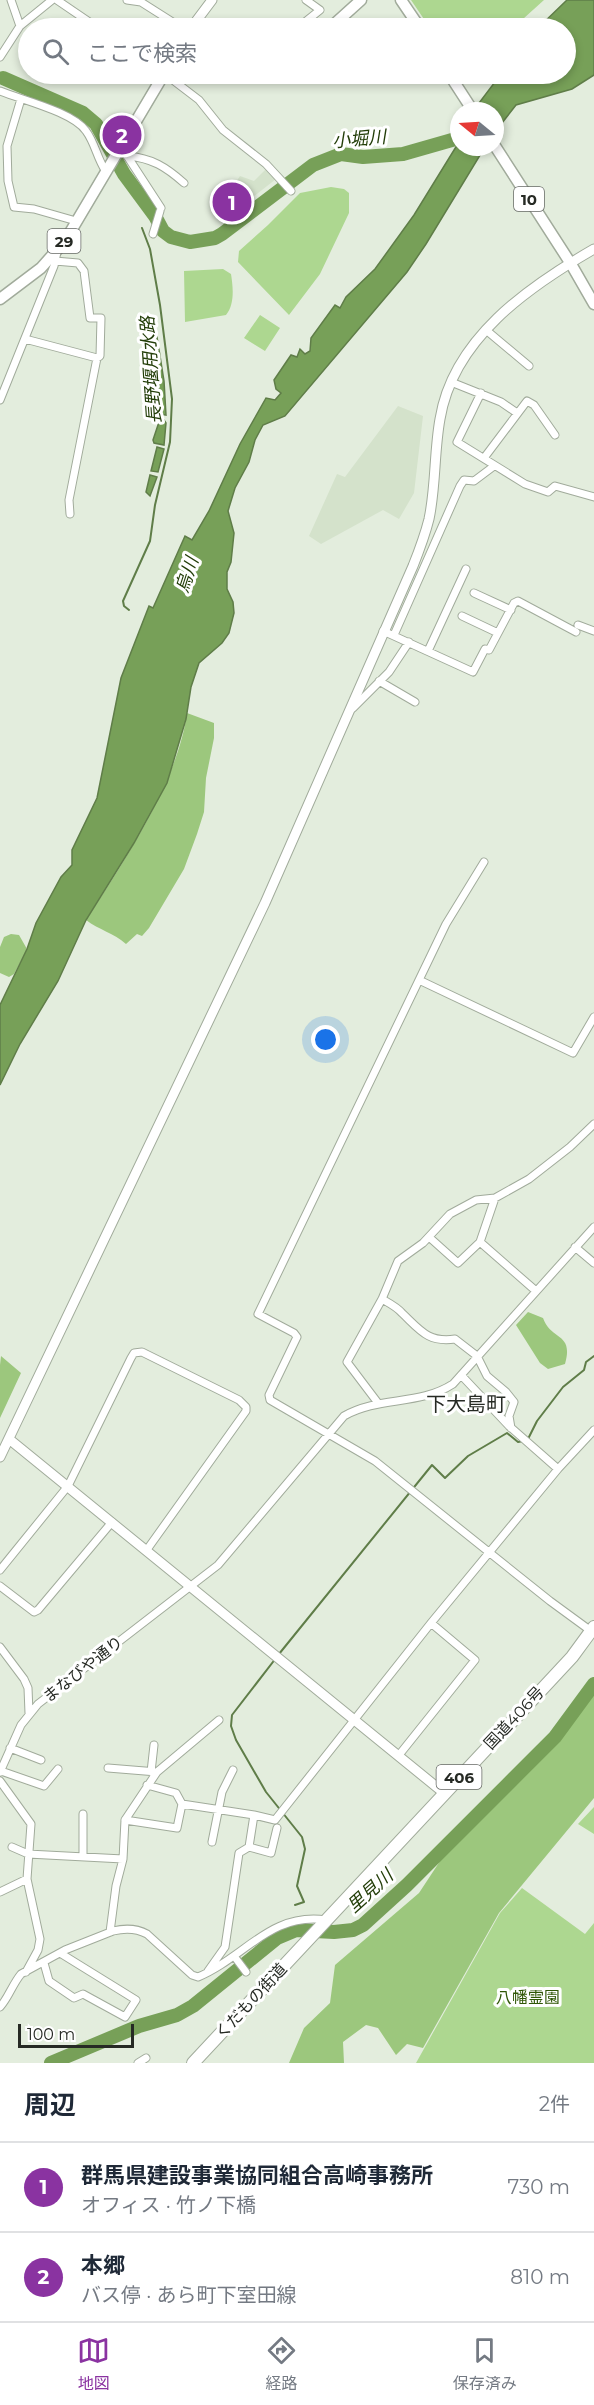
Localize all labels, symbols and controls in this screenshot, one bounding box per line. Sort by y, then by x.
search box [18,18,576,84]
icon: search [39,35,72,68]
text: ここで検索 [87,40,197,67]
north arrow [450,102,504,156]
pin: 2 [102,112,142,158]
water label: 小堀川 [331,126,389,152]
pin: 1 [212,180,252,224]
road number: 10 [514,187,544,211]
road number: 29 [48,229,80,253]
water label: 長野堰用水路 [136,313,166,425]
water label: 烏川 [171,553,204,596]
your location [311,1025,340,1054]
district label: 下大島町 [426,1392,506,1416]
street label: まなびや通り [39,1632,127,1706]
street label: 国道406号 [480,1683,548,1753]
road number: 406 [436,1765,482,1789]
water label: 里見川 [343,1863,399,1917]
street label: くだもの街道 [211,1959,291,2043]
park label: 八幡霊園 [496,1988,560,2007]
scale bar [18,2021,134,2048]
text: 100 m [27,2025,75,2044]
text: 周辺 [24,2089,76,2121]
text: 2件 [539,2092,570,2116]
text: 群馬県建設事業協同組合高崎事務所 [81,2162,433,2189]
text: 1 [40,2175,47,2199]
text: 730 m [507,2175,570,2199]
text: オフィス · 竹ノ下橋 [81,2193,256,2217]
text: 本郷 [81,2252,125,2279]
text: 2 [38,2265,49,2289]
text: 810 m [510,2265,570,2289]
text: バス停 · あら町下室田線 [81,2283,297,2307]
tab: 地図 [77,2334,110,2394]
tab: 経路 [265,2334,298,2394]
tab: 保存済み [453,2334,517,2394]

